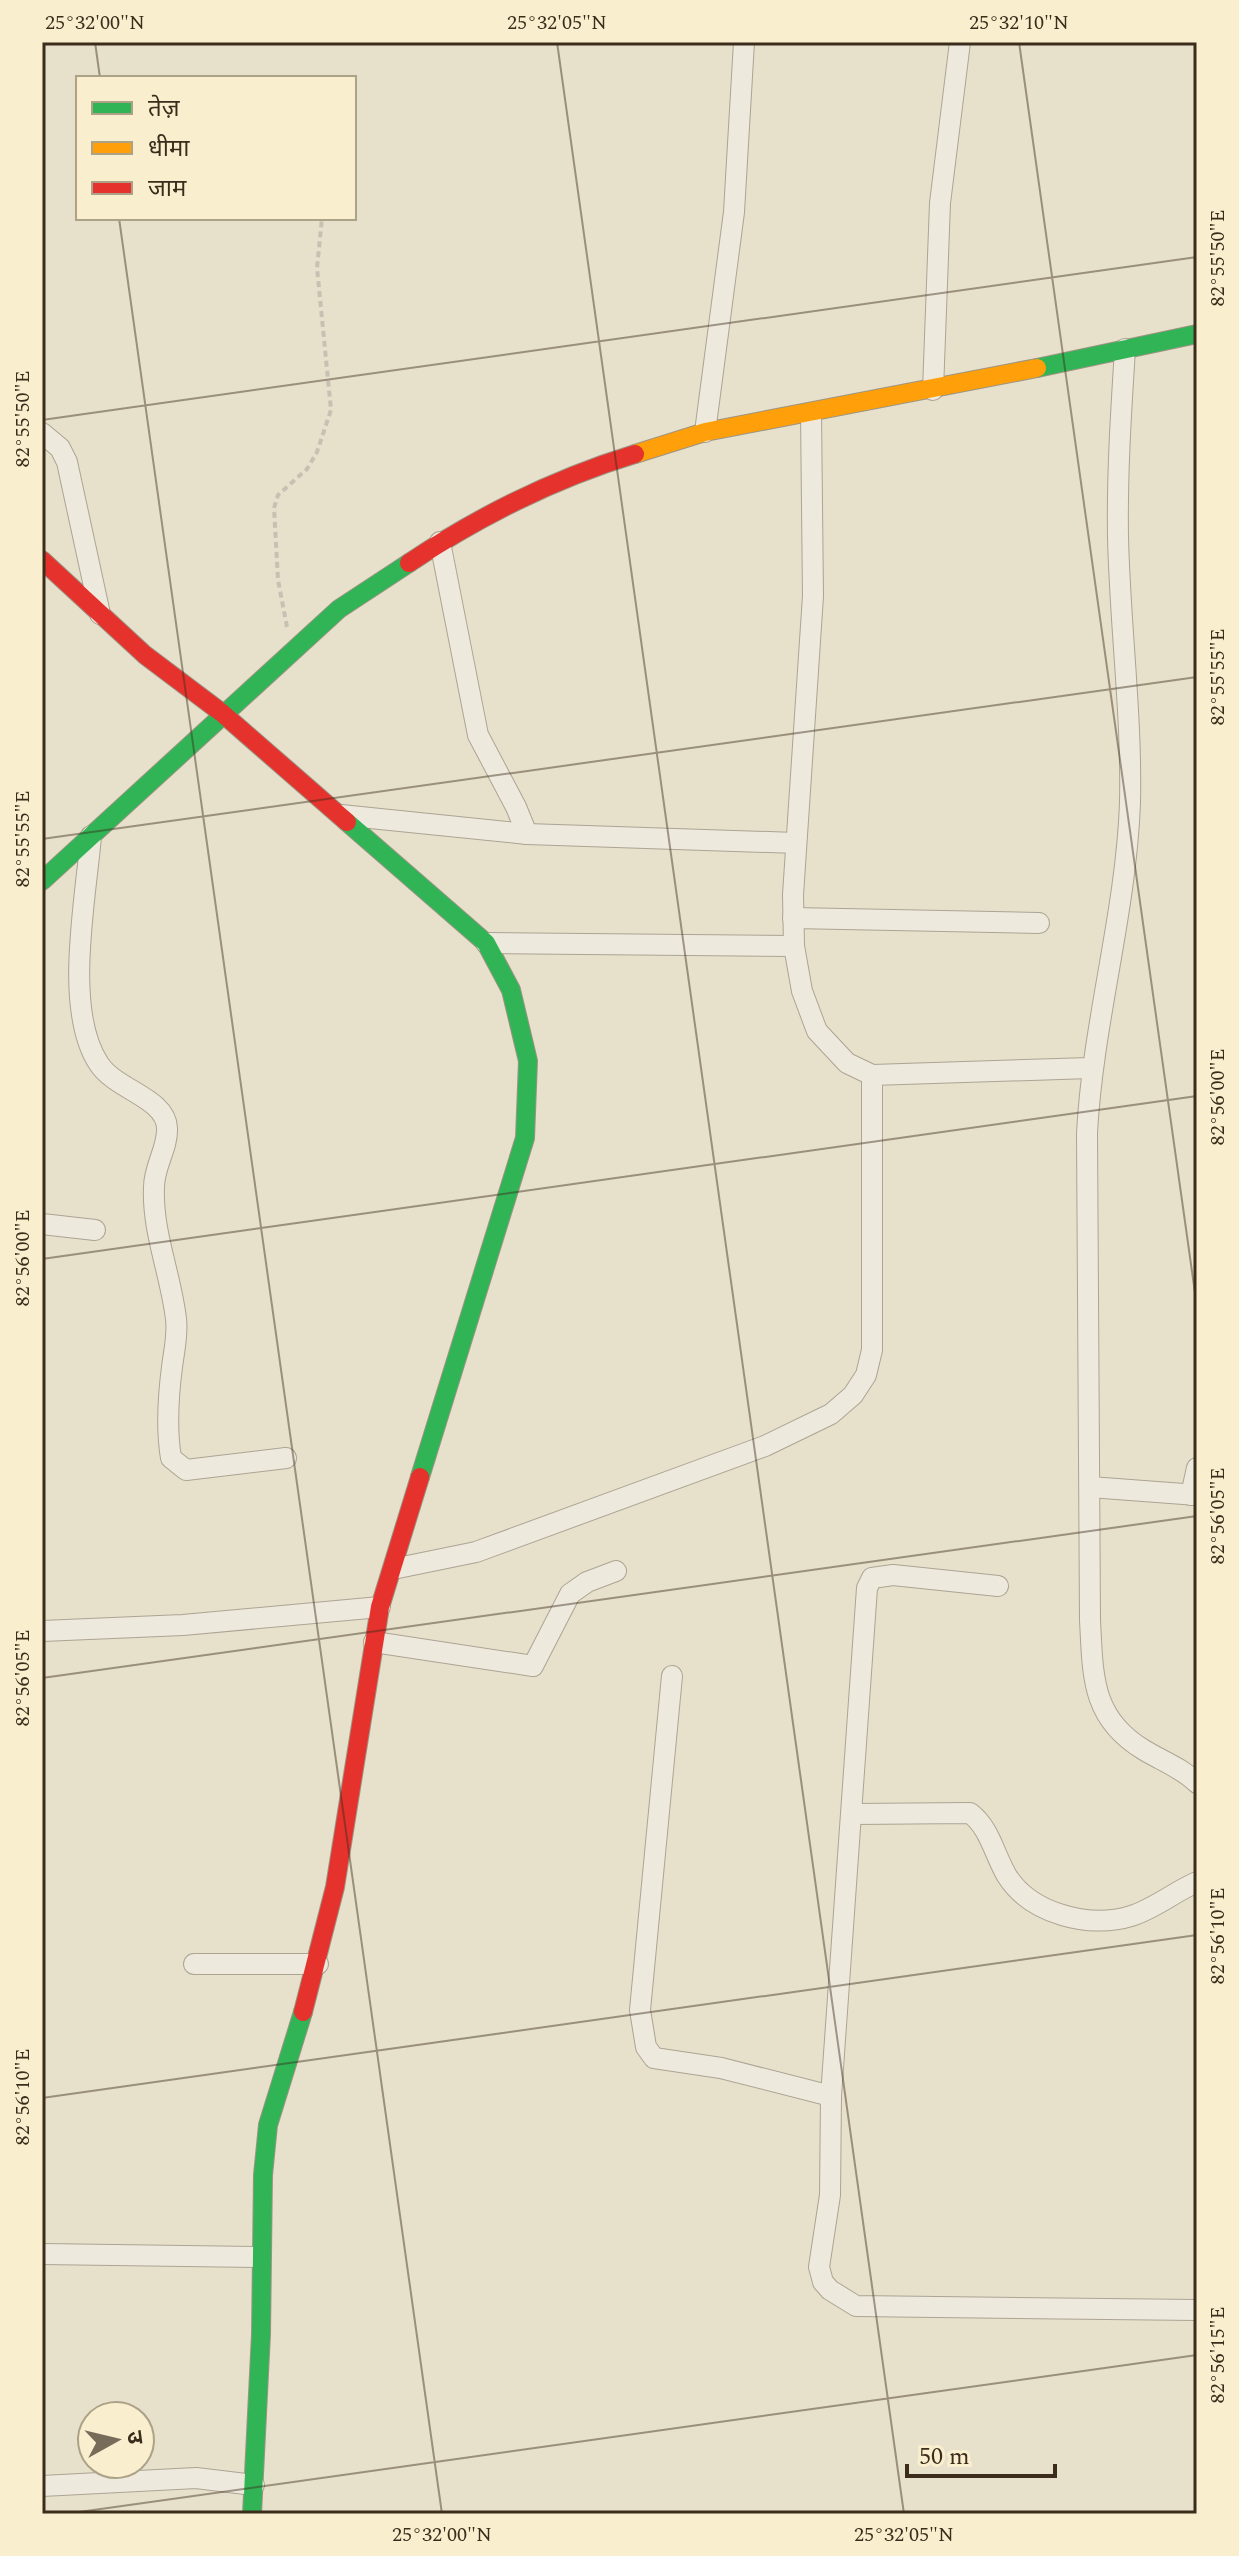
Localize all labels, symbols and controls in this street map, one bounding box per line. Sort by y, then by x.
text: 25°32'00"N [45,8,145,38]
text: 25°32'05"N [507,8,607,38]
text: 25°32'10"N [969,8,1069,38]
legend [76,76,356,220]
text: तेज़ [148,91,181,127]
text: धीमा [148,131,190,167]
text: जाम [148,171,187,207]
text: 82°55'50"E [1203,209,1233,307]
text: 82°55'50"E [8,370,38,468]
text: 82°55'55"E [1203,628,1233,726]
text: 82°55'55"E [8,790,38,888]
text: 82°56'00"E [1203,1048,1233,1146]
text: 82°56'00"E [8,1209,38,1307]
text: 82°56'05"E [1203,1467,1233,1565]
text: 82°56'05"E [8,1629,38,1727]
text: 82°56'10"E [1203,1887,1233,1985]
text: 82°56'10"E [8,2048,38,2146]
text: 82°56'15"E [1203,2306,1233,2404]
north arrow [76,2400,156,2480]
scale bar [907,2428,1055,2478]
text: उ [117,2429,152,2447]
text: 50 m [919,2439,970,2475]
text: 25°32'00"N [392,2520,492,2550]
text: 25°32'05"N [854,2520,954,2550]

